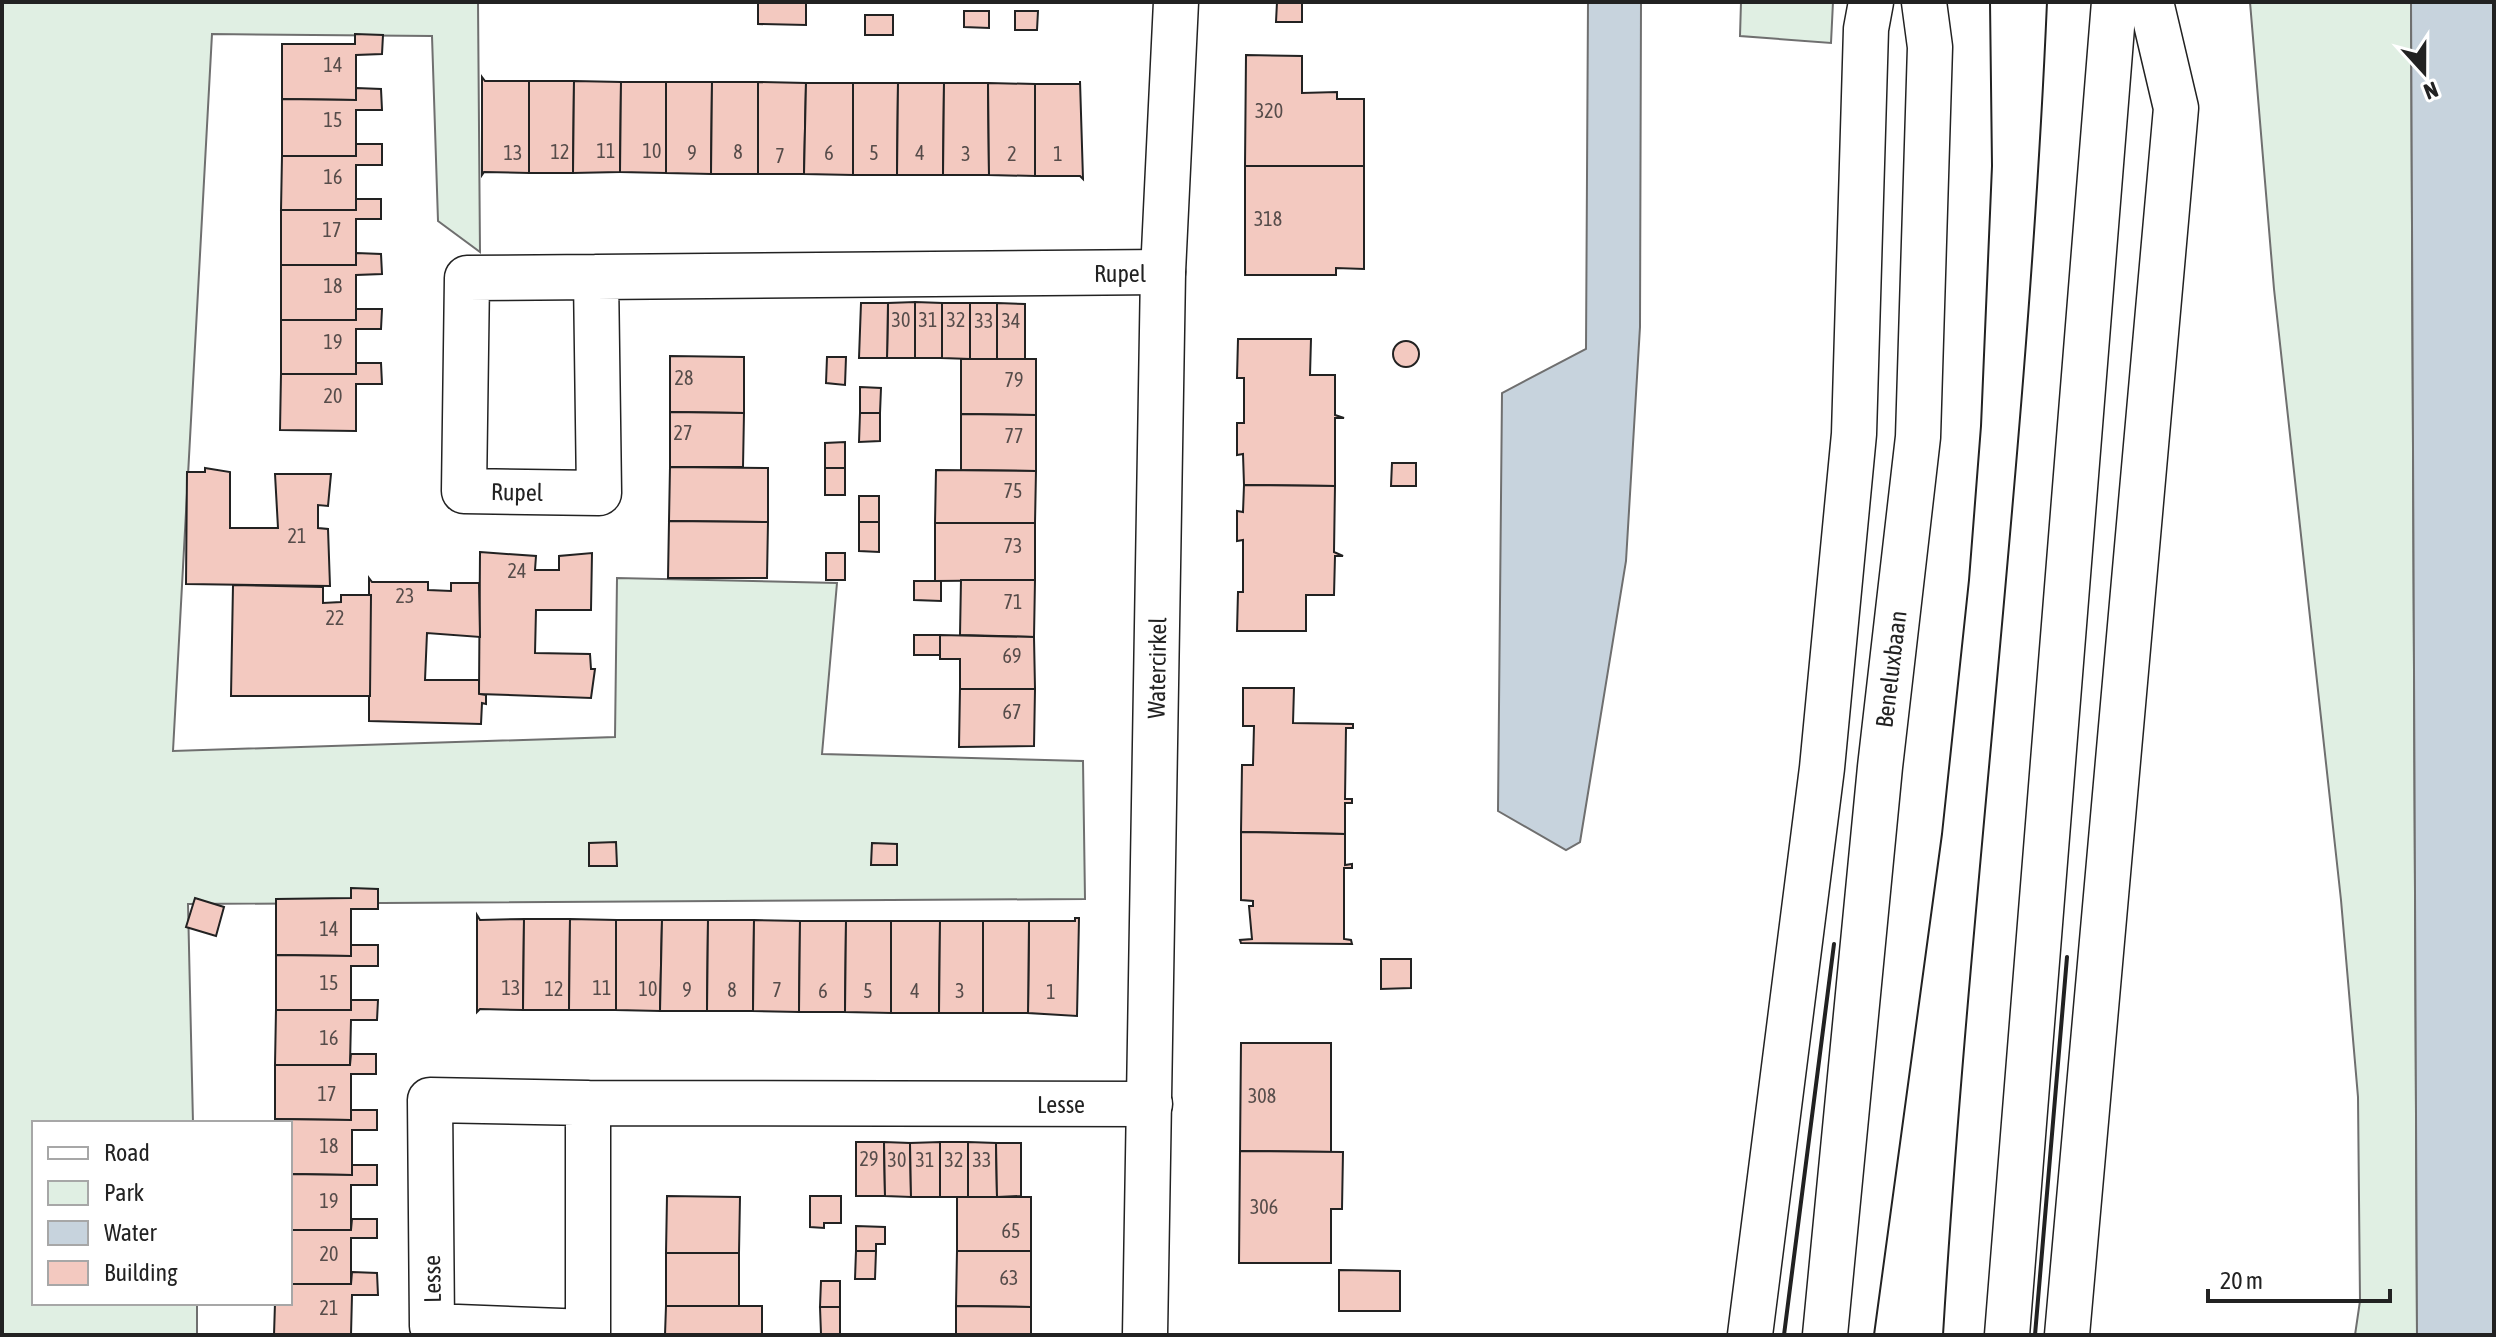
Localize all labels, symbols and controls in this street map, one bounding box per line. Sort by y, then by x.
north arrow [2384,32,2464,112]
house number: 14 [324,53,342,76]
text: N [2420,76,2442,105]
house number: 320 [1255,99,1283,122]
house number: 15 [324,108,342,131]
house number: 11 [597,139,615,162]
house number: 10 [643,139,661,162]
house number: 12 [551,140,569,163]
house number: 8 [733,140,743,163]
house number: 13 [504,141,522,164]
house number: 9 [687,141,697,164]
house number: 6 [824,141,834,164]
house number: 5 [869,141,879,164]
house number: 4 [915,141,925,164]
house number: 3 [961,142,971,165]
house number: 2 [1007,142,1017,165]
house number: 1 [1053,142,1063,165]
house number: 7 [775,144,785,167]
house number: 16 [324,165,342,188]
house number: 318 [1254,207,1282,230]
house number: 17 [323,218,341,241]
street label: Rupel [1094,260,1147,287]
house number: 18 [324,274,342,297]
house number: 30 [892,308,910,331]
house number: 31 [919,308,937,331]
house number: 32 [947,308,965,331]
house number: 33 [975,309,993,332]
house number: 34 [1002,309,1020,332]
house number: 19 [324,330,342,353]
house number: 28 [675,366,693,389]
house number: 79 [1005,368,1023,391]
house number: 20 [324,384,342,407]
house number: 27 [674,421,692,444]
house number: 77 [1005,424,1023,447]
street label: Rupel [491,478,544,506]
house number: 75 [1004,479,1022,502]
house number: 21 [288,524,306,547]
house number: 73 [1004,534,1022,557]
house number: 24 [508,559,526,582]
house number: 23 [396,584,414,607]
house number: 71 [1004,590,1022,613]
house number: 22 [326,606,344,629]
street label: Beneluxbaan [1870,609,1912,729]
street label: Watercirkel [1143,616,1171,719]
house number: 69 [1003,644,1021,667]
house number: 67 [1003,700,1021,723]
house number: 14 [320,917,338,940]
house number: 15 [320,971,338,994]
house number: 13 [502,976,520,999]
house number: 11 [593,976,611,999]
house number: 12 [545,977,563,1000]
house number: 10 [639,977,657,1000]
house number: 9 [682,978,692,1001]
house number: 8 [727,978,737,1001]
house number: 7 [772,978,782,1001]
house number: 6 [818,979,828,1002]
house number: 5 [863,979,873,1002]
house number: 4 [910,979,920,1002]
house number: 3 [955,979,965,1002]
house number: 1 [1046,980,1056,1003]
house number: 16 [320,1026,338,1049]
house number: 17 [318,1082,336,1105]
house number: 308 [1248,1084,1276,1107]
street label: Lesse [1037,1091,1085,1118]
legend [32,1121,292,1305]
house number: 18 [320,1134,338,1157]
text: Road [104,1139,150,1166]
house number: 29 [860,1147,878,1170]
house number: 30 [888,1148,906,1171]
house number: 31 [916,1148,934,1171]
house number: 32 [945,1148,963,1171]
house number: 33 [973,1148,991,1171]
text: Park [104,1179,145,1206]
house number: 19 [320,1189,338,1212]
house number: 306 [1250,1195,1278,1218]
text: Water [104,1219,157,1246]
house number: 65 [1002,1219,1020,1242]
house number: 20 [320,1242,338,1265]
scale bar [2208,1253,2390,1303]
street label: Lesse [418,1255,446,1303]
text: Building [104,1259,178,1286]
house number: 63 [1000,1266,1018,1289]
text: 20 m [2220,1267,2263,1294]
house number: 21 [320,1296,338,1319]

